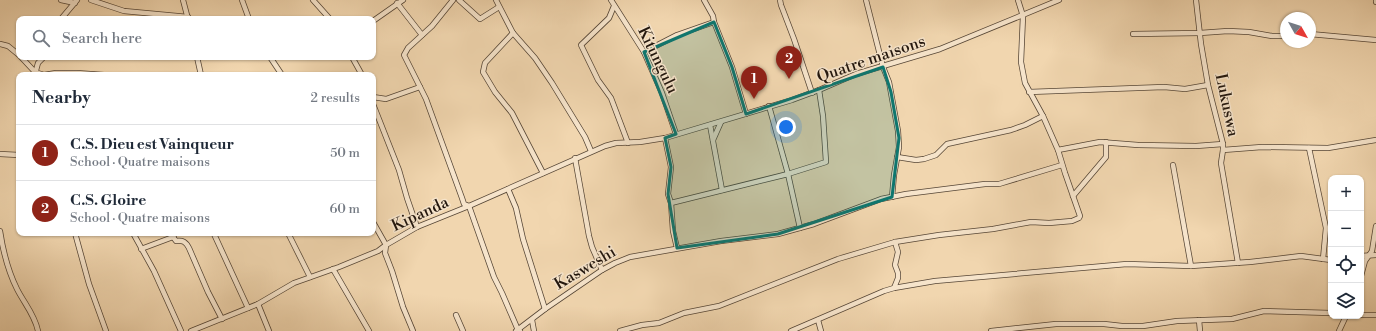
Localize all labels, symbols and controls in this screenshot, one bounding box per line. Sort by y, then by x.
north arrow [1280,12,1316,48]
search box [16,16,376,60]
street label: Kitungulu [633,23,683,97]
icon: search [30,27,52,49]
text: Search here [62,29,142,48]
street label: Quatre maisons [814,31,928,87]
pin: 2 [776,46,802,79]
pin: 1 [741,66,767,99]
street label: Lukuswa [1211,72,1244,139]
text: Nearby [32,87,91,109]
text: 2 results [311,90,360,106]
your location [776,117,796,137]
text: C.S. Dieu est Vainqueur [70,135,234,154]
text: 1 [42,145,48,161]
text: 50 m [330,145,360,161]
text: School · Quatre maisons [70,154,210,170]
map controls [1328,175,1364,319]
button: + [1328,175,1364,211]
text: C.S. Gloire [70,191,146,210]
street label: Kipanda [388,192,453,236]
text: 2 [41,201,49,217]
text: 60 m [329,201,360,217]
text: School · Quatre maisons [70,210,210,226]
button: − [1328,211,1364,247]
street label: Kasweshi [550,242,620,294]
button: locate [1328,247,1364,283]
button: layers [1328,283,1364,319]

